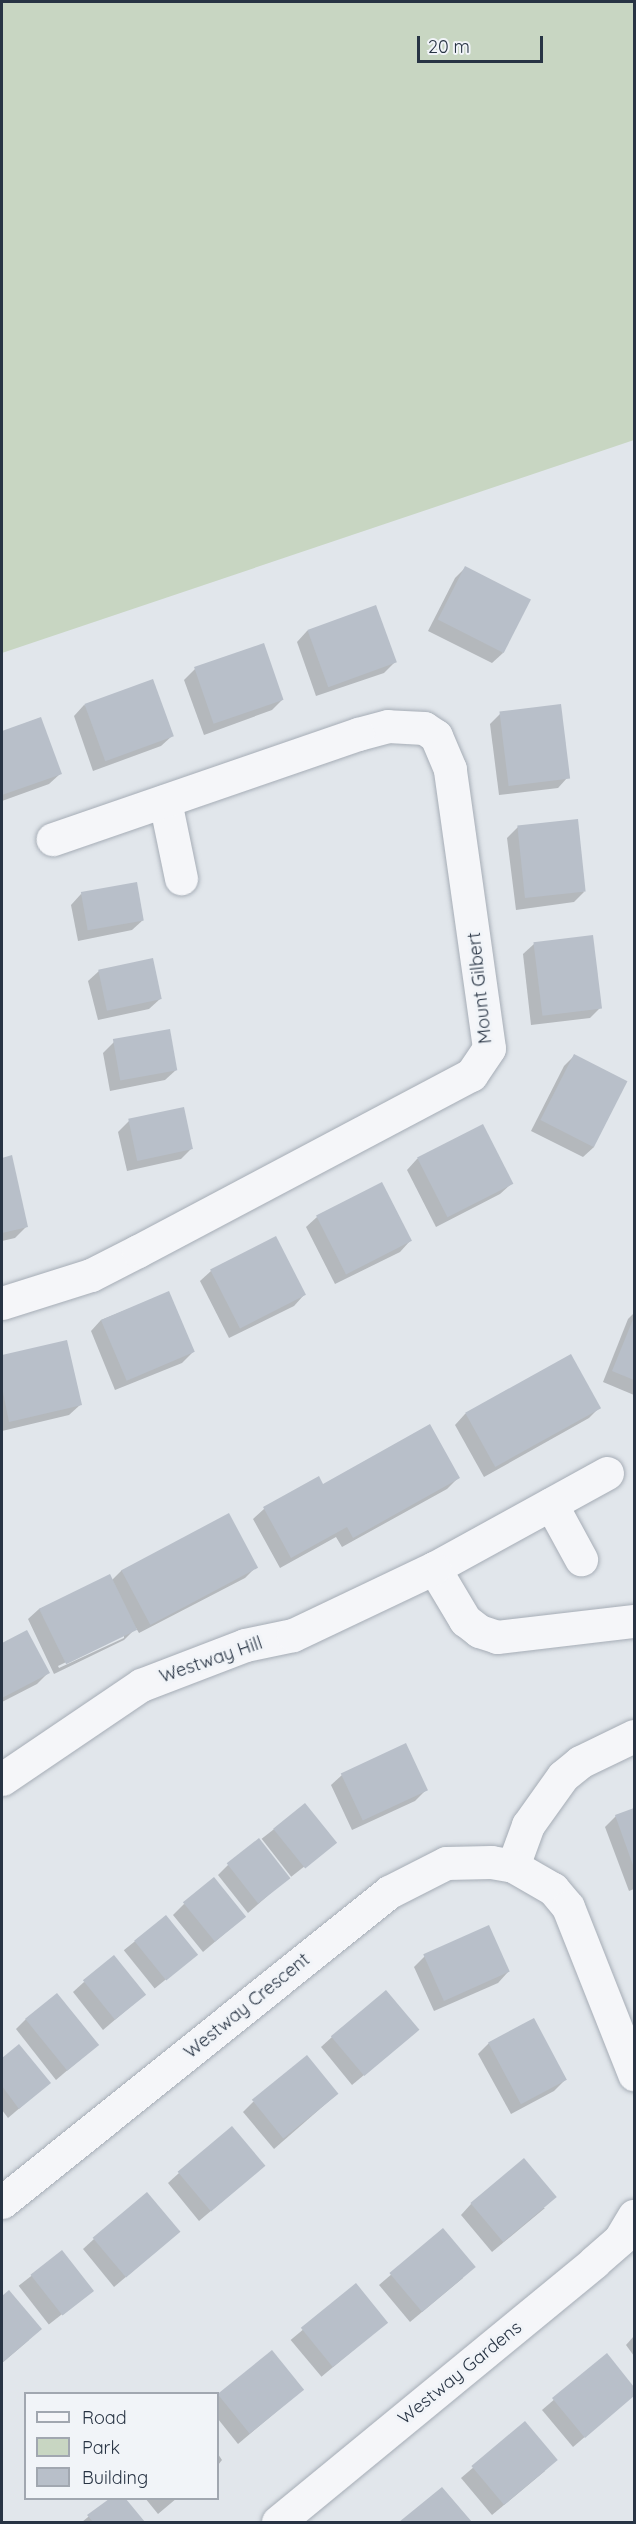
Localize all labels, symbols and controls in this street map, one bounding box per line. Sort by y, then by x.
scale bar [420,24,546,62]
text: 20 m [428,35,470,58]
street label: Mount Gilbert [463,931,497,1045]
street label: Westway Hill [157,1632,265,1688]
street label: Westway Crescent [180,1949,314,2063]
street label: Westway Gardens [394,2317,526,2429]
legend [24,2392,219,2500]
text: Road [82,2406,127,2429]
text: Park [82,2436,120,2459]
text: Building [82,2466,148,2489]

